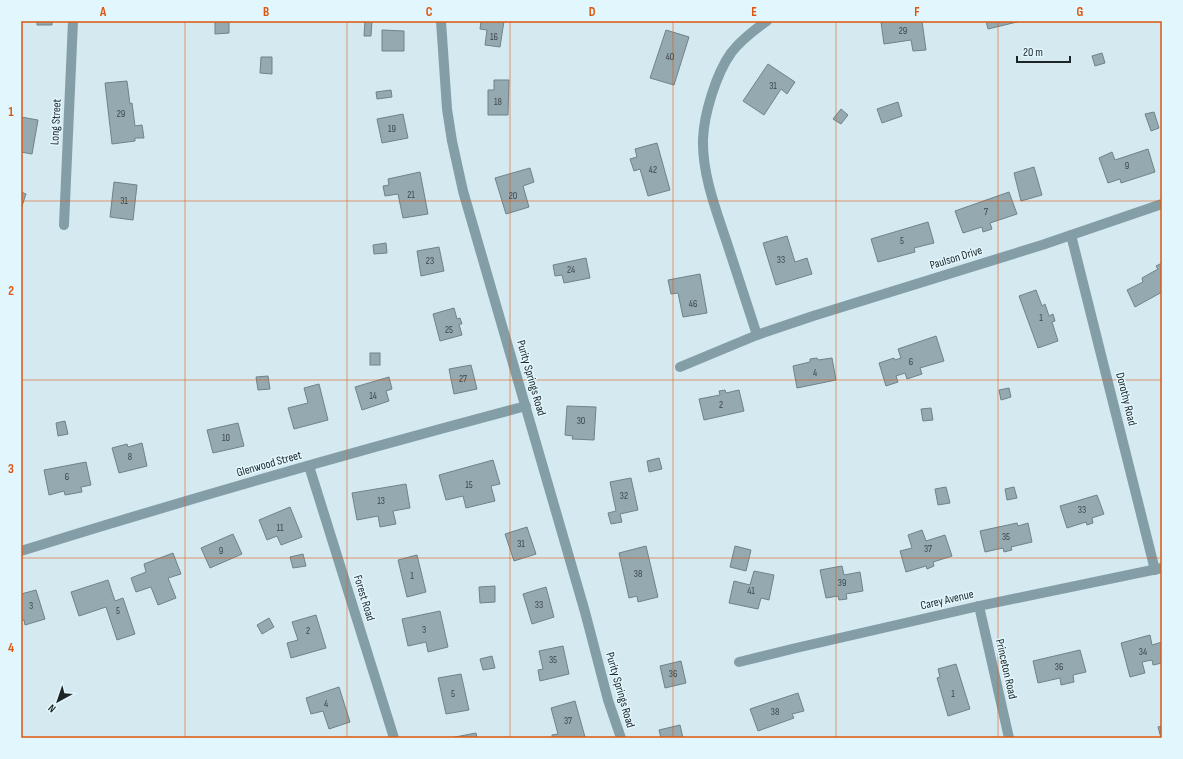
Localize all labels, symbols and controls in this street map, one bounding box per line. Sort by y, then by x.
text: A [99,4,107,20]
text: B [263,4,269,20]
text: C [426,4,433,20]
text: D [589,4,596,20]
text: E [751,4,757,20]
text: F [914,4,920,20]
text: G [1077,4,1084,20]
house number: 29 [899,25,907,37]
house number: 16 [490,31,498,43]
scale bar [1017,38,1070,64]
text: 20 m [1023,45,1043,60]
house number: 40 [666,51,674,63]
house number: 31 [769,80,777,92]
house number: 18 [494,96,502,108]
street label: Long Street [47,98,65,146]
text: 1 [8,104,14,120]
house number: 29 [117,108,125,120]
house number: 19 [388,123,396,135]
house number: 9 [1125,160,1129,172]
house number: 42 [649,164,657,176]
house number: 21 [407,189,415,201]
house number: 20 [509,190,517,202]
house number: 31 [120,195,128,207]
house number: 7 [984,206,988,218]
house number: 5 [900,235,904,247]
street label: Paulson Drive [928,243,984,273]
house number: 33 [777,254,785,266]
house number: 23 [426,255,434,267]
house number: 24 [567,264,575,276]
text: 2 [8,283,14,299]
house number: 46 [689,298,697,310]
house number: 1 [1039,312,1043,324]
house number: 25 [445,324,453,336]
street label: Purity Springs Road [513,338,549,418]
house number: 6 [909,356,913,368]
house number: 4 [813,367,817,379]
street label: Dorothy Road [1112,371,1140,427]
house number: 27 [459,373,467,385]
house number: 14 [369,390,377,402]
house number: 2 [719,399,723,411]
house number: 30 [577,415,585,427]
house number: 10 [222,432,230,444]
street label: Glenwood Street [235,447,304,480]
house number: 8 [128,451,132,463]
text: 3 [8,461,14,477]
house number: 6 [65,471,69,483]
house number: 15 [465,479,473,491]
house number: 32 [620,490,628,502]
house number: 13 [377,495,385,507]
house number: 33 [1078,504,1086,516]
house number: 11 [277,522,284,534]
house number: 35 [1002,531,1010,543]
house number: 31 [517,538,525,550]
house number: 37 [924,543,932,555]
house number: 9 [219,545,223,557]
house number: 38 [634,568,642,580]
house number: 1 [410,570,414,582]
street label: Forest Road [350,573,378,623]
house number: 39 [838,577,846,589]
house number: 41 [747,585,755,597]
street label: Carey Avenue [919,587,975,613]
house number: 33 [535,599,543,611]
house number: 3 [29,600,33,612]
house number: 5 [116,605,120,617]
house number: 3 [422,624,426,636]
house number: 2 [306,625,310,637]
street label: Princeton Road [992,638,1020,700]
text: 4 [8,640,14,656]
house number: 34 [1139,646,1147,658]
street label: Purity Springs Road [602,650,638,730]
house number: 35 [549,654,557,666]
house number: 36 [1055,661,1063,673]
house number: 36 [669,668,677,680]
north arrow [38,681,78,721]
house number: 5 [451,688,455,700]
house number: 1 [951,688,955,700]
house number: 4 [324,698,328,710]
text: N [45,701,58,715]
house number: 38 [771,706,779,718]
house number: 37 [564,715,572,727]

